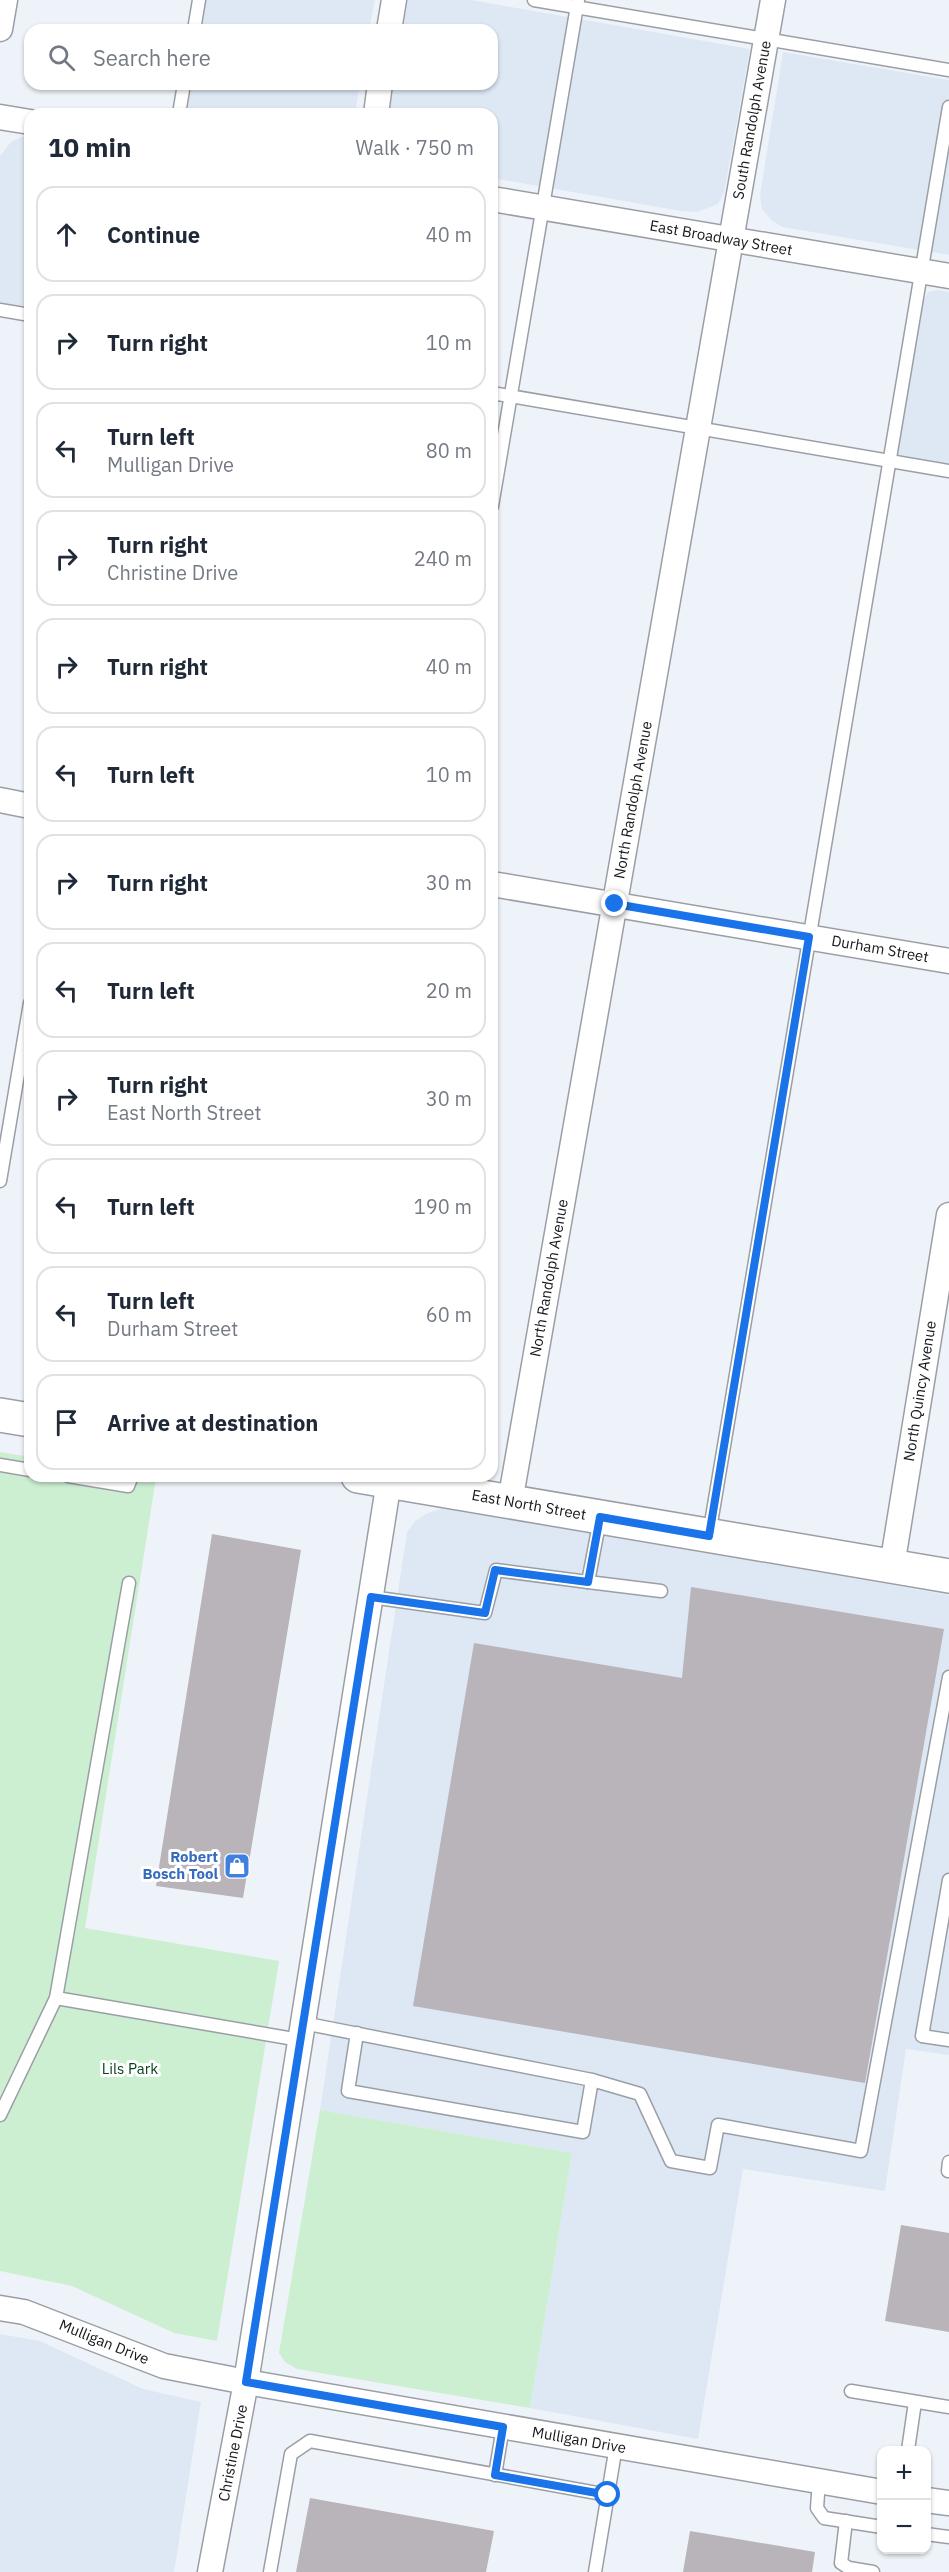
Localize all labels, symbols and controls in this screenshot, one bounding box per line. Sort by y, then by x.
search box [24,24,498,90]
street label: South Randolph Avenue [728,39,775,201]
icon: search [45,41,78,74]
text: Search here [93,43,211,72]
text: 10 min [48,130,132,164]
text: Walk · 750 m [356,134,474,161]
street label: East Broadway Street [648,216,794,259]
icon: ahead [50,218,83,251]
text: Continue [107,220,200,249]
text: 40 m [426,221,472,248]
icon: right [50,326,83,359]
text: Turn right [107,328,208,357]
text: 10 m [426,329,472,356]
text: Turn left [107,422,195,451]
icon: left [50,434,83,467]
text: 80 m [426,437,472,464]
text: Mulligan Drive [107,451,234,478]
text: Turn right [107,530,208,559]
icon: right [50,542,83,575]
text: 240 m [414,545,472,572]
text: Christine Drive [107,559,238,586]
icon: right [50,650,83,683]
text: Turn right [107,652,208,681]
text: 40 m [426,653,472,680]
street label: North Randolph Avenue [609,720,656,880]
icon: left [50,758,83,791]
text: Turn left [107,760,195,789]
text: 10 m [426,761,472,788]
icon: right [50,866,83,899]
text: Turn right [107,868,208,897]
text: 30 m [426,869,472,896]
route end [601,890,627,916]
street label: Durham Street [830,931,930,966]
icon: left [50,974,83,1007]
text: Turn left [107,976,195,1005]
text: 20 m [426,977,472,1004]
text: Turn right [107,1070,208,1099]
icon: right [50,1082,83,1115]
text: 30 m [426,1085,472,1112]
text: East North Street [107,1099,261,1126]
icon: left [50,1190,83,1223]
text: Turn left [107,1192,195,1221]
text: 190 m [414,1193,472,1220]
street label: North Randolph Avenue [525,1198,572,1358]
text: Turn left [107,1286,195,1315]
icon: left [50,1298,83,1331]
text: 60 m [426,1301,472,1328]
text: Durham Street [107,1315,238,1342]
street label: North Quincy Avenue [899,1319,940,1463]
icon: arrive [50,1406,83,1439]
text: Arrive at destination [107,1408,318,1437]
street label: East North Street [470,1485,588,1524]
place label: Robert Bosch Tool [142,1847,218,1883]
shop icon: Robert Bosch Tool [222,1851,252,1881]
park label: Lils Park [102,2059,158,2078]
street label: Mulligan Drive [56,2315,152,2368]
street label: Christine Drive [214,2403,251,2503]
street label: Mulligan Drive [531,2422,628,2457]
map controls [877,2446,931,2554]
button: + [877,2446,931,2500]
route start [594,2481,620,2507]
button: − [877,2500,931,2554]

